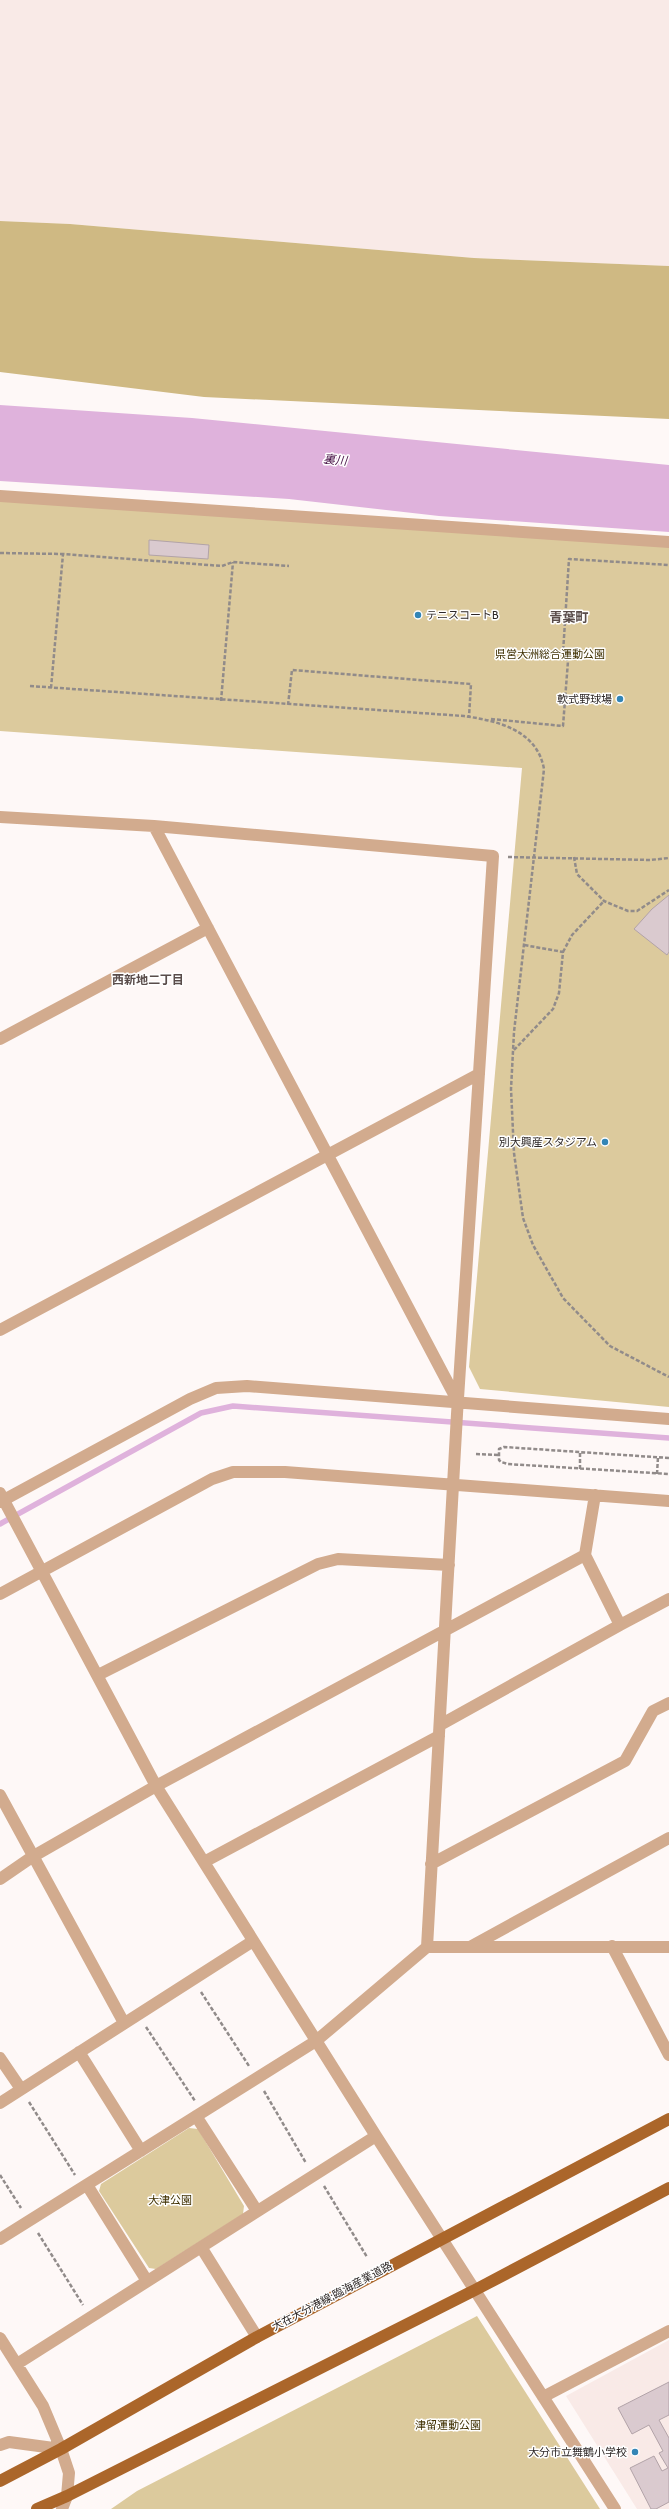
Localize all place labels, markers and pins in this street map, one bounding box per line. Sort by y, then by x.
place label: テニスコートB [426,608,499,622]
marker: テニスコートB [413,610,423,620]
place label: 軟式野球場 [557,692,612,706]
marker: 軟式野球場 [615,694,625,704]
place label: 別大興産スタジアム [499,1135,597,1149]
marker: 別大興産スタジアム [600,1137,610,1147]
place label: 大分市立舞鶴小学校 [528,2445,627,2459]
marker: 大分市立舞鶴小学校 [630,2447,640,2457]

